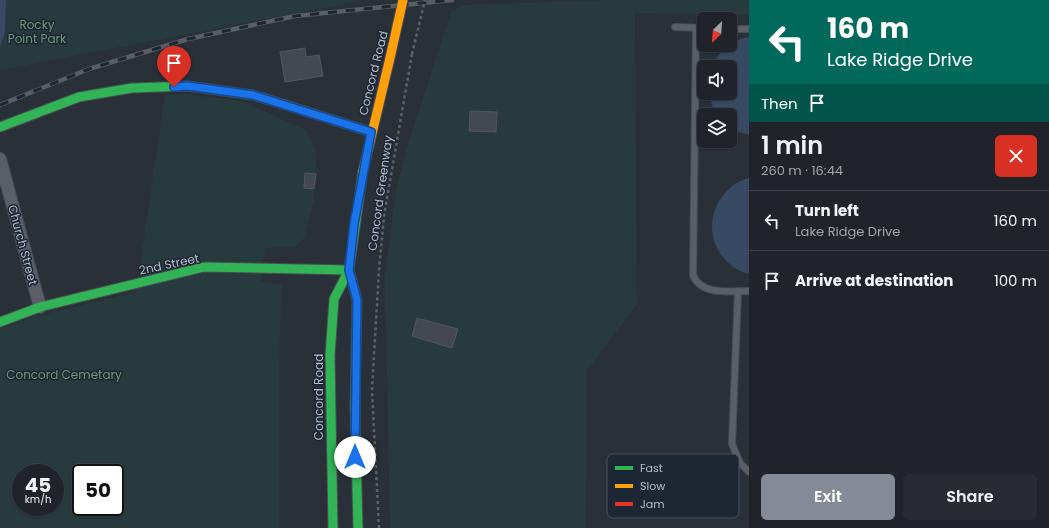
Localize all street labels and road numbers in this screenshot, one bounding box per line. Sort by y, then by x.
street label: Concord Road [354,29,392,117]
street label: Concord Greenway [363,134,397,252]
street label: Church Street [4,203,42,287]
street label: 2nd Street [137,249,201,279]
street label: Concord Road [310,354,327,440]

